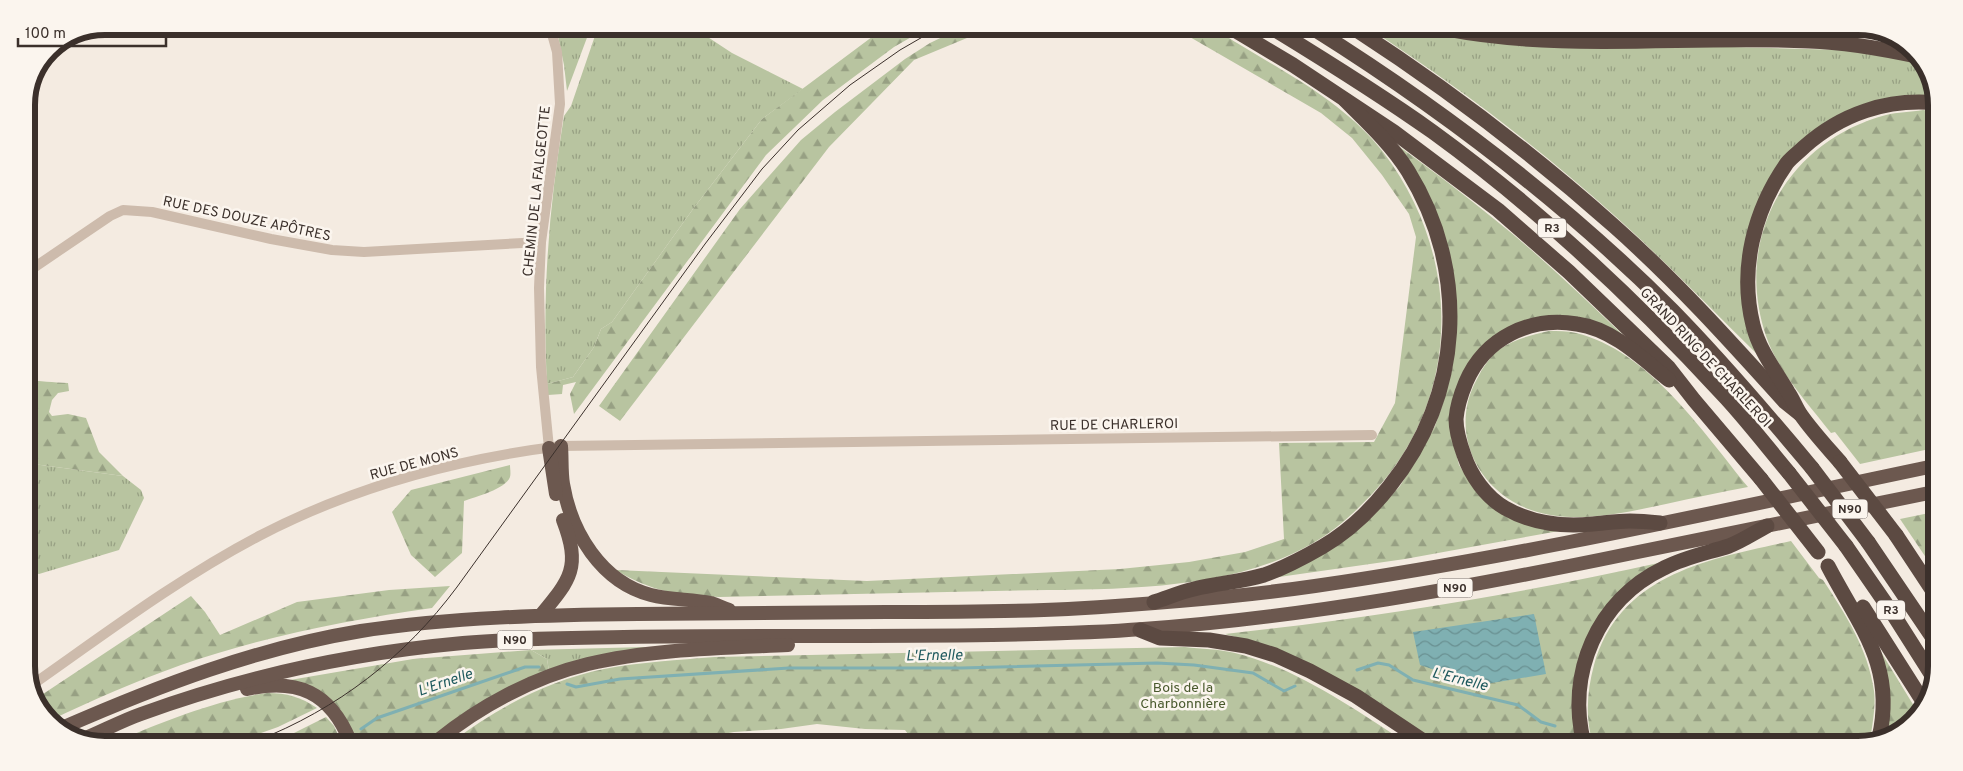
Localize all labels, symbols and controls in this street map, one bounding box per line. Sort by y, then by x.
scale bar [18,15,165,47]
text: 100 m [25,25,66,44]
street label: CHEMIN DE LA FALGEOTTE [520,105,555,277]
street label: RUE DES DOUZE APÔTRES [161,192,332,246]
road number: R3 [1538,218,1566,238]
street label: GRAND RING DE CHARLEROI [1636,285,1774,431]
street label: RUE DE CHARLEROI [1050,416,1178,435]
street label: RUE DE MONS [368,444,461,484]
road number: N90 [1832,499,1868,518]
road number: N90 [1438,578,1472,598]
road number: R3 [1877,600,1905,620]
road number: N90 [498,630,532,650]
water label: L'Ernelle [906,647,963,666]
water label: L'Ernelle [1430,664,1490,697]
water label: L'Ernelle [416,665,476,702]
park label: Bois de la Charbonnière [1140,680,1226,713]

